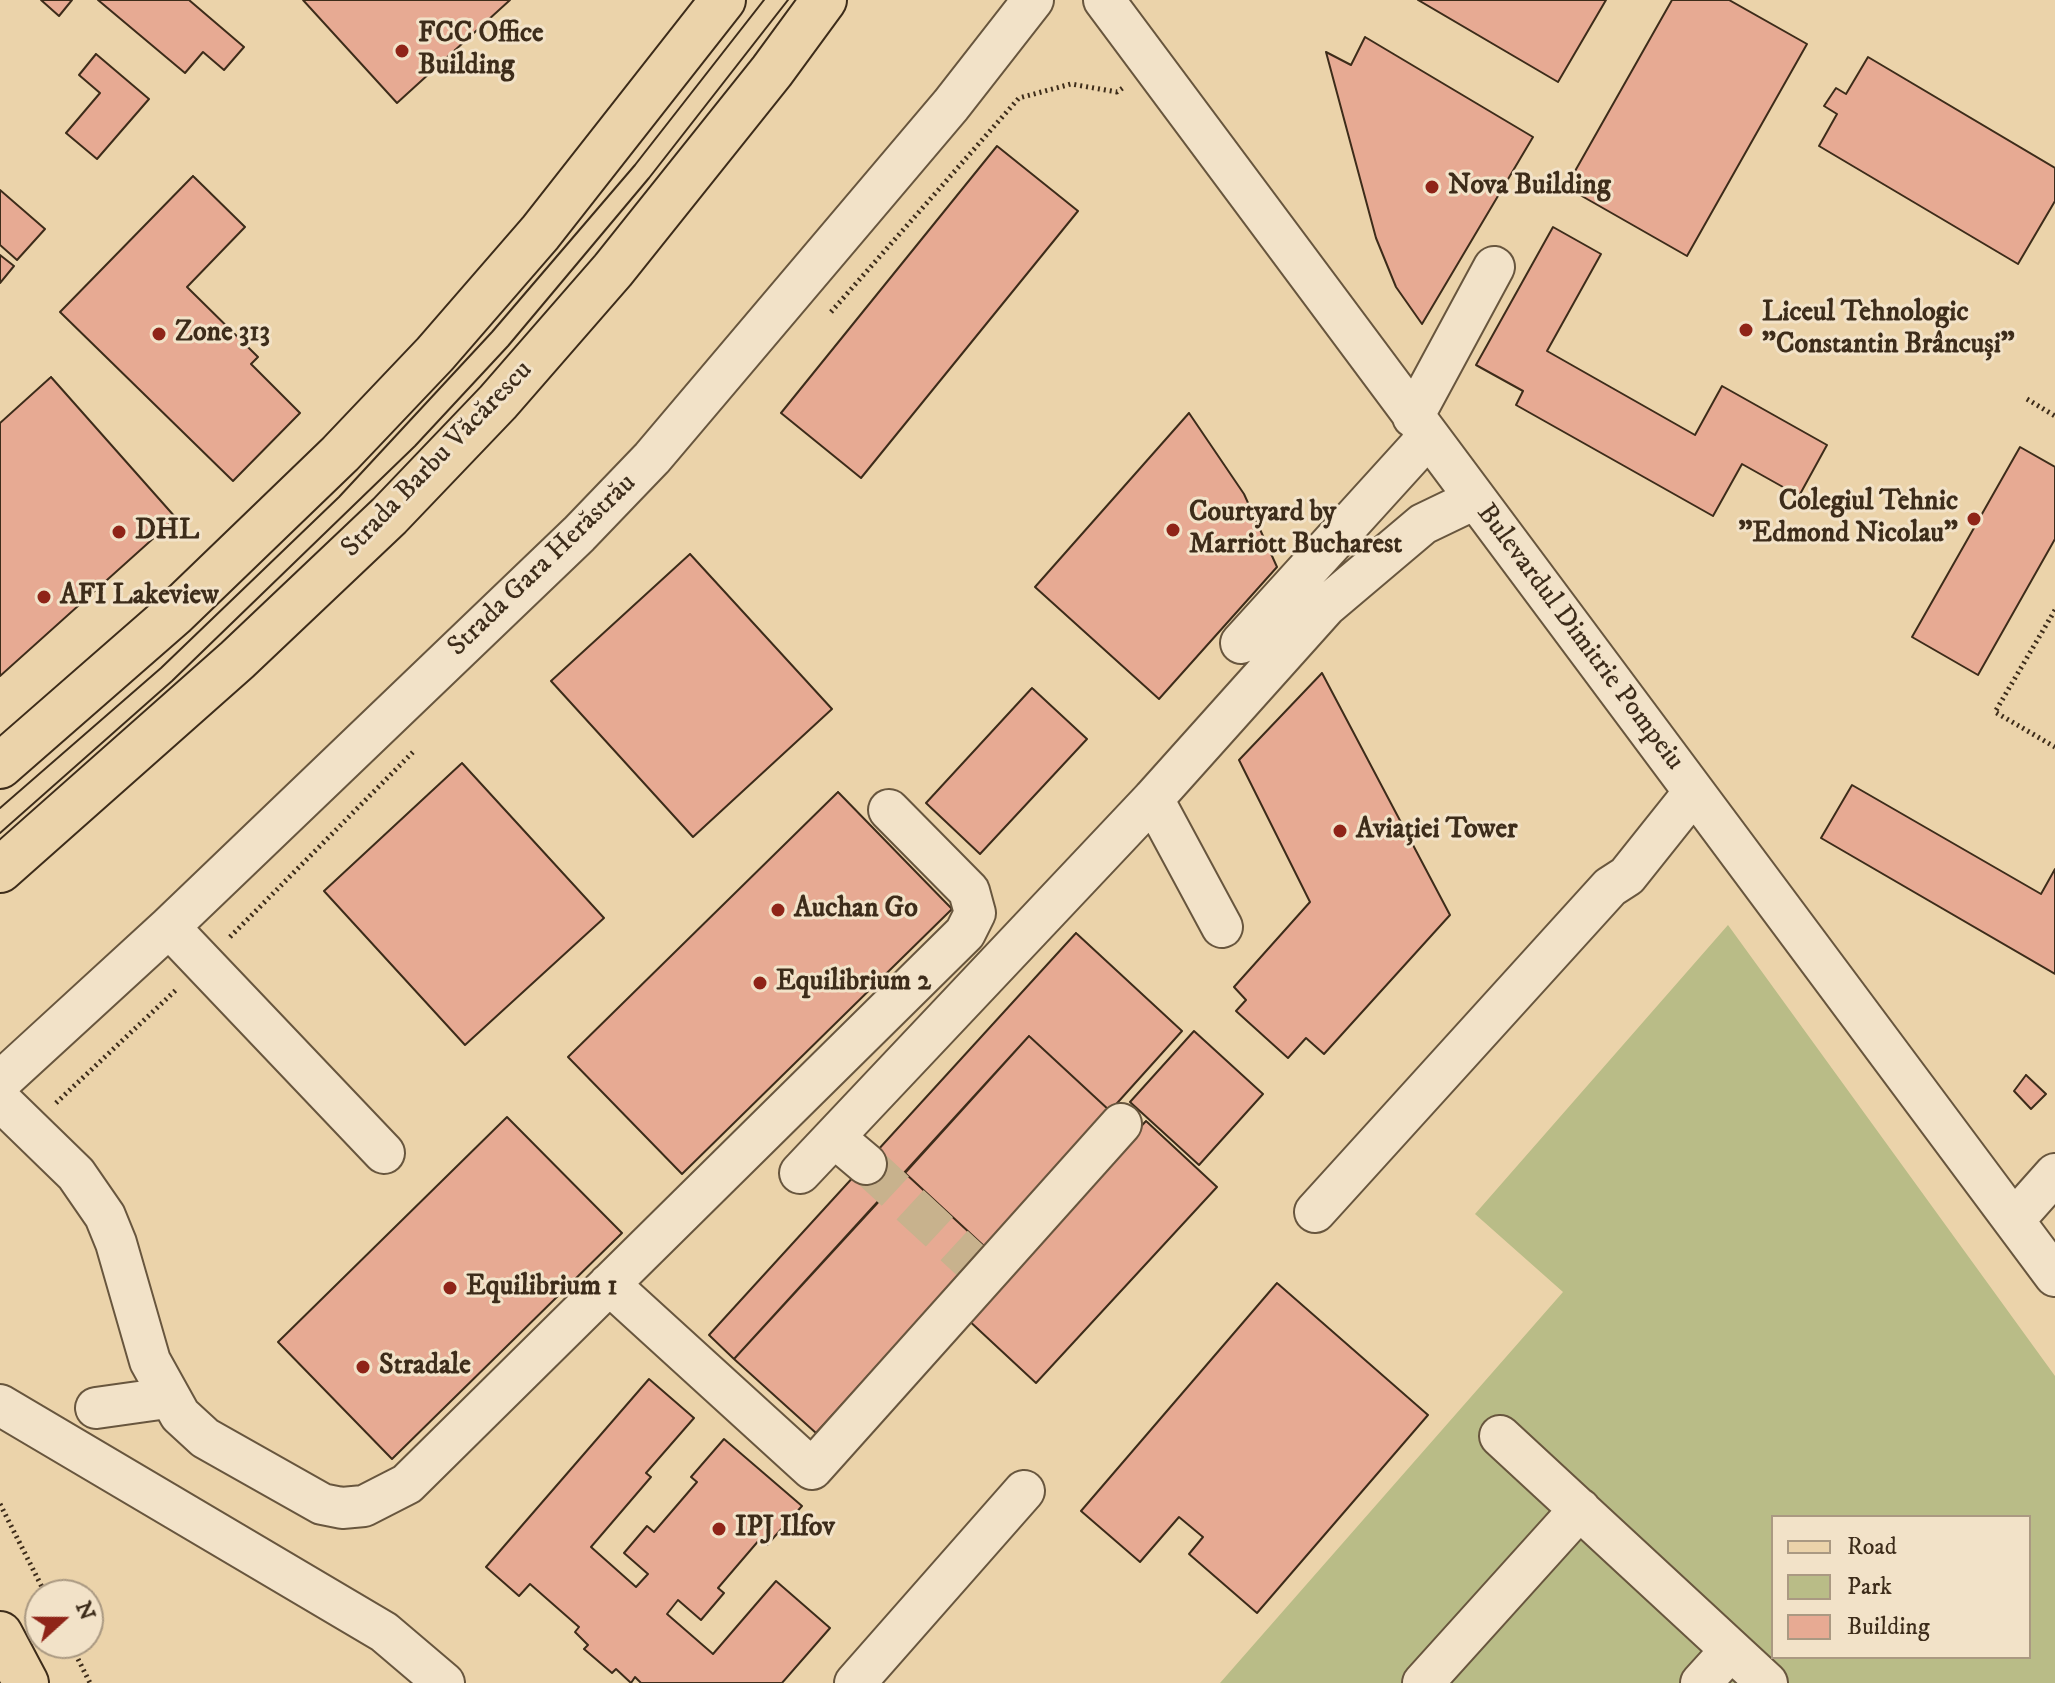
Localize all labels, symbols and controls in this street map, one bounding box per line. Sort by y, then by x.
place label: FCC Office Building [418,18,544,84]
marker: FCC Office Building [393,42,411,60]
place label: Nova Building [1448,170,1611,204]
marker: Nova Building [1423,178,1441,196]
place label: Liceul Tehnologic "Constantin Brâncuși" [1762,297,2015,363]
place label: Zone 313 [175,317,270,351]
marker: Liceul Tehnologic "Constantin Brâncuși" [1737,321,1755,339]
marker: Zone 313 [150,325,168,343]
street label: Strada Barbu Văcărescu [335,355,541,565]
street label: Strada Gara Herăstrău [442,468,644,664]
place label: Colegiul Tehnic "Edmond Nicolau" [1738,486,1958,552]
place label: Courtyard by Marriott Bucharest [1189,497,1402,563]
street label: Bulevardul Dimitrie Pompeiu [1468,498,1690,778]
marker: Colegiul Tehnic "Edmond Nicolau" [1965,510,1983,528]
place label: DHL [135,515,199,549]
marker: Courtyard by Marriott Bucharest [1164,521,1182,539]
marker: DHL [110,523,128,541]
place label: AFI Lakeview [60,580,219,614]
marker: AFI Lakeview [35,588,53,606]
place label: Aviației Tower [1356,814,1517,848]
marker: Aviației Tower [1331,822,1349,840]
place label: Auchan Go [794,893,918,927]
marker: Auchan Go [769,901,787,919]
place label: Equilibrium 2 [776,966,931,1000]
marker: Equilibrium 2 [751,974,769,992]
place label: Equilibrium 1 [466,1271,617,1305]
marker: Equilibrium 1 [441,1279,459,1297]
place label: Stradale [379,1350,471,1384]
marker: Stradale [354,1358,372,1376]
place label: IPJ Ilfov [735,1512,835,1546]
legend [1771,1515,2031,1659]
marker: IPJ Ilfov [710,1520,728,1538]
text: Road [1847,1532,1897,1562]
text: Park [1847,1572,1892,1602]
north arrow [24,1579,104,1659]
text: N [69,1598,101,1624]
text: Building [1847,1612,1930,1642]

